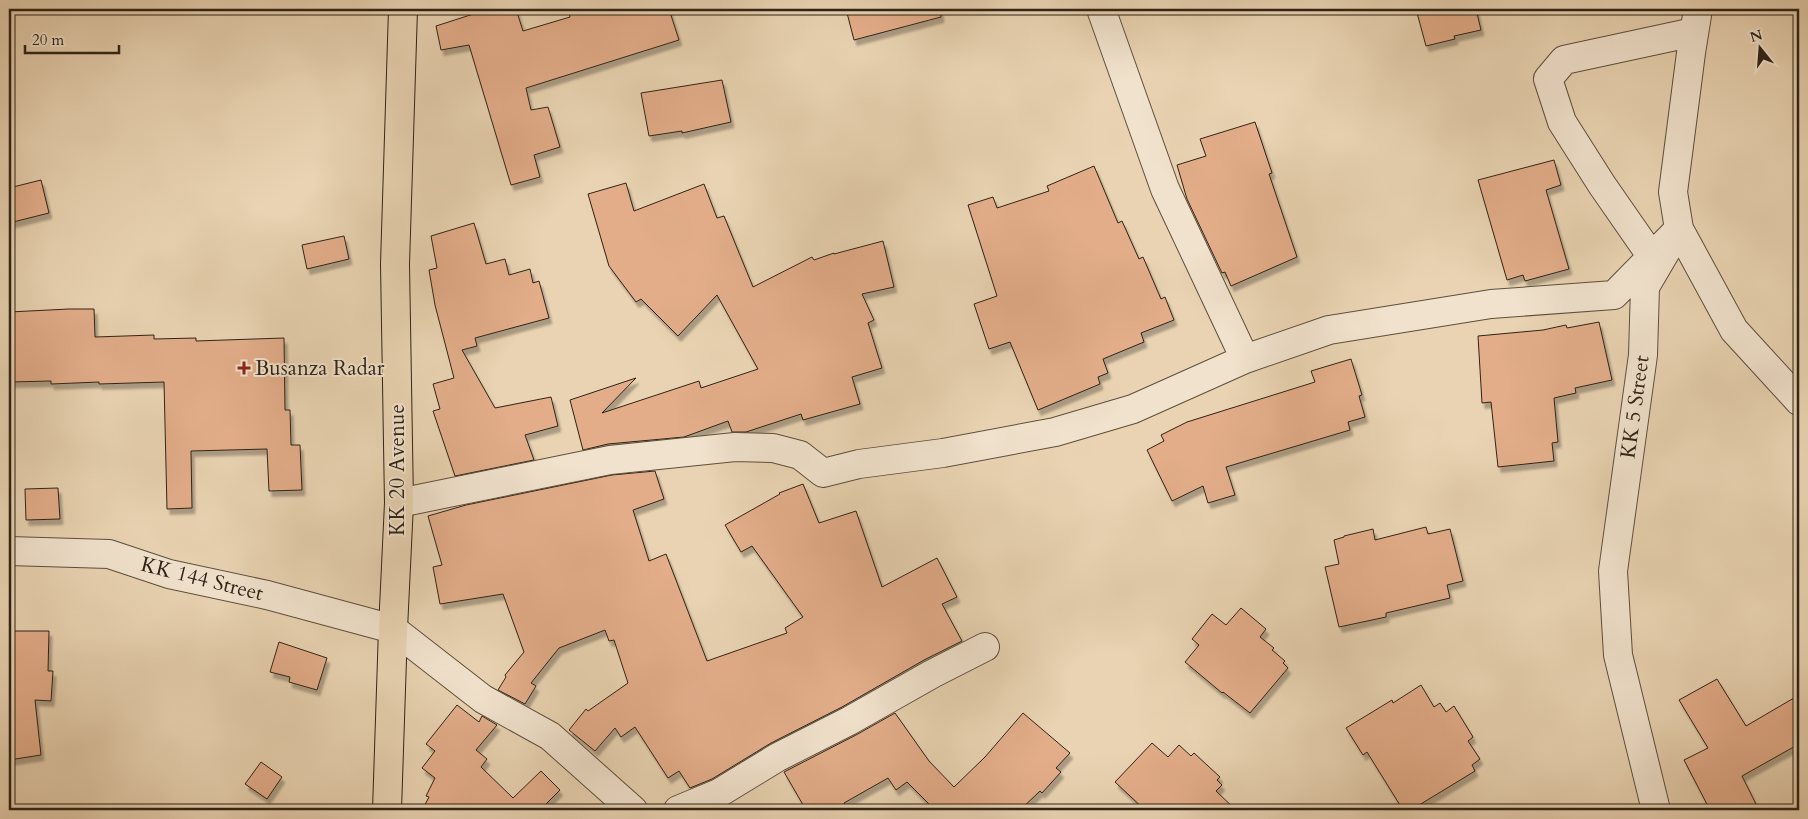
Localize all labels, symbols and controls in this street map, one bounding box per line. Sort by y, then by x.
scale bar [25,22,119,54]
north arrow [1736,22,1786,72]
text: N [1748,25,1765,47]
text: 20 m [32,30,64,50]
street label: KK 5 Street [1613,353,1657,460]
place label: Busanza Radar [255,354,385,383]
marker: Busanza Radar [237,361,251,375]
street label: KK 20 Avenue [383,404,412,536]
street label: KK 144 Street [138,550,267,608]

